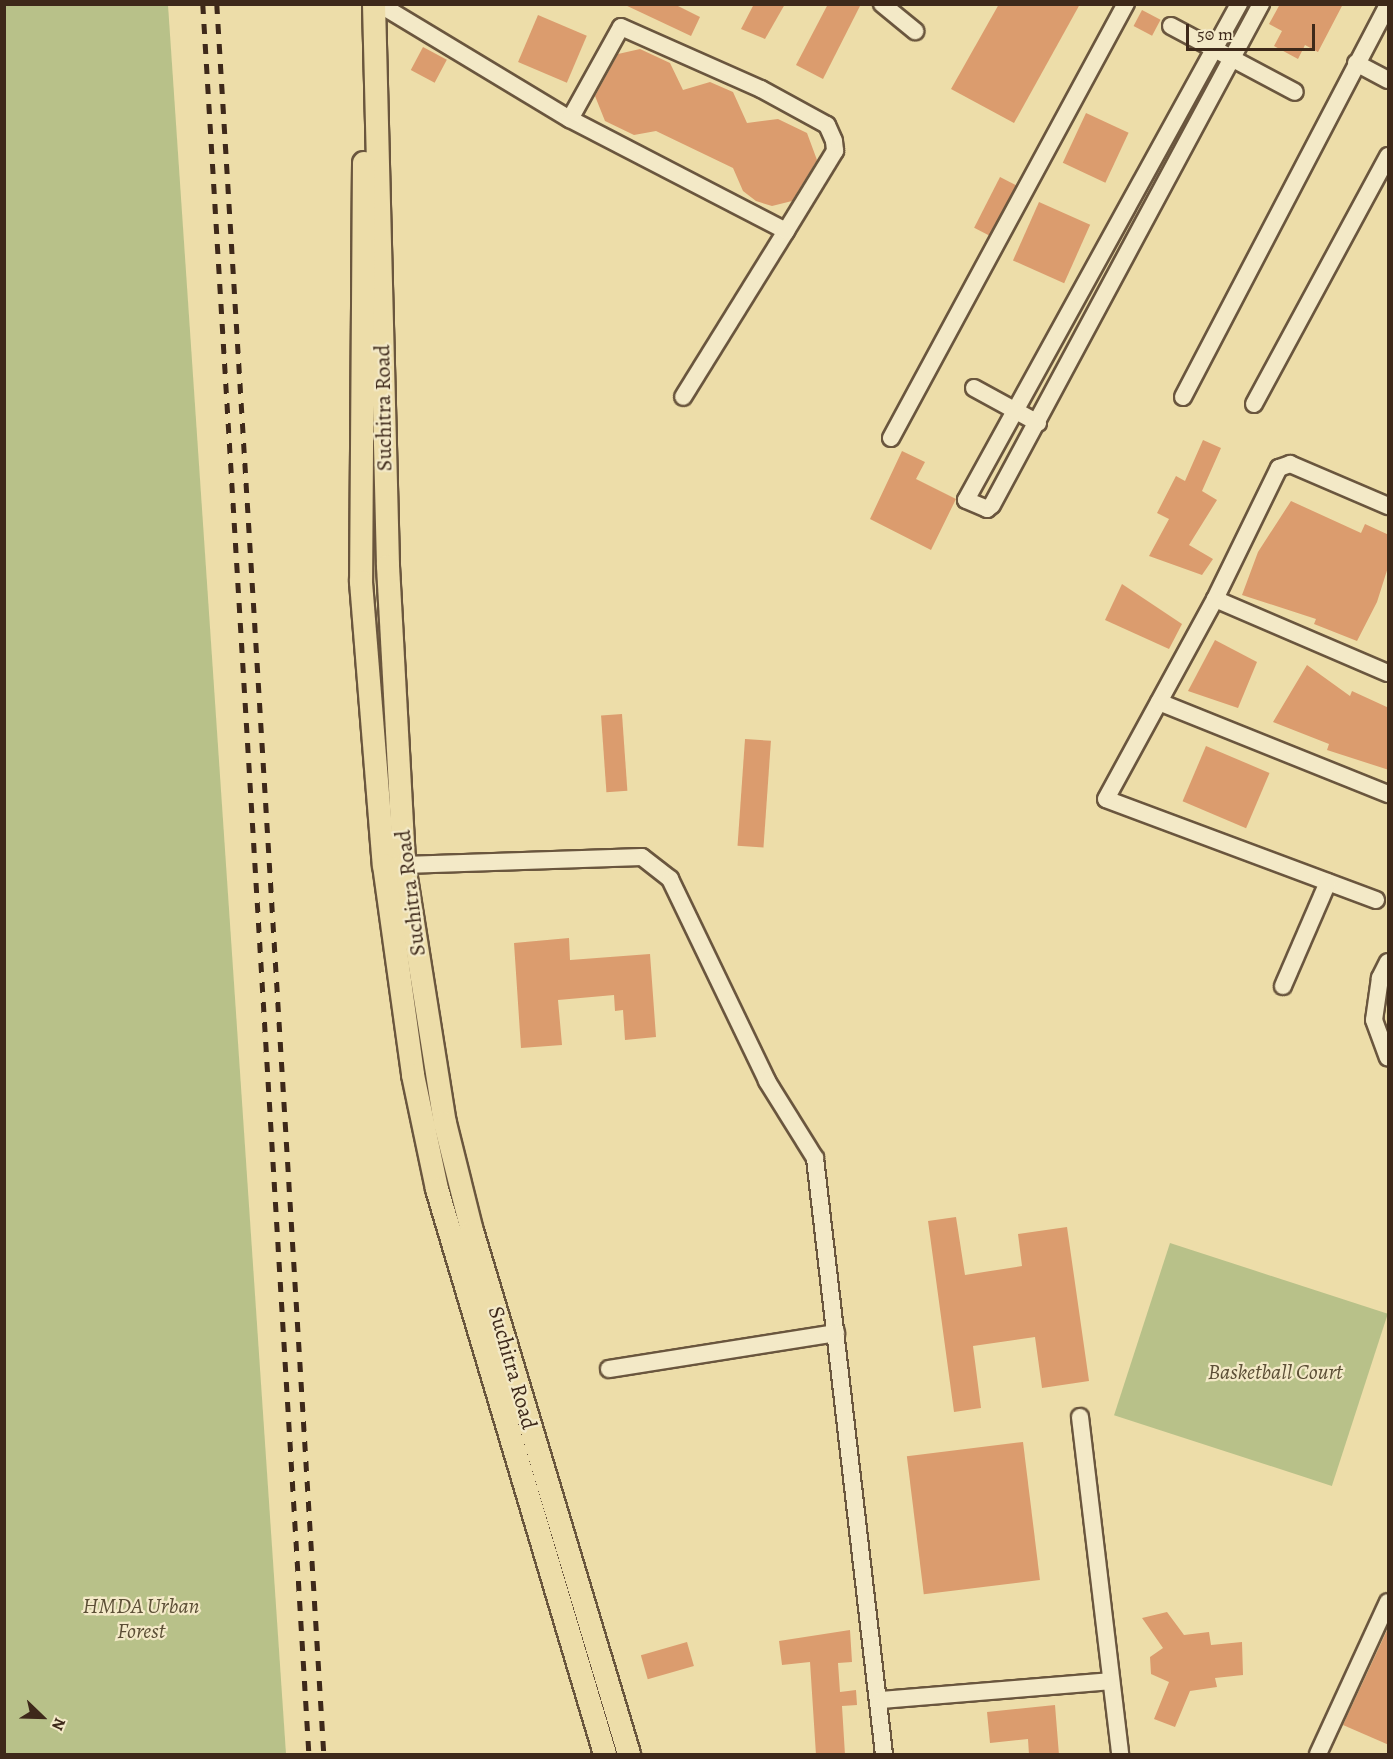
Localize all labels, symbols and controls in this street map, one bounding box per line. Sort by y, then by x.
scale bar [1189,12,1318,50]
text: 50 m [1197,22,1233,46]
street label: Suchitra Road [370,344,398,472]
street label: Suchitra Road [390,829,432,957]
street label: Suchitra Road [482,1303,542,1433]
park label: Basketball Court [1208,1360,1342,1386]
park label: HMDA Urban Forest [83,1593,199,1645]
north arrow [12,1687,72,1747]
text: N [46,1714,71,1734]

